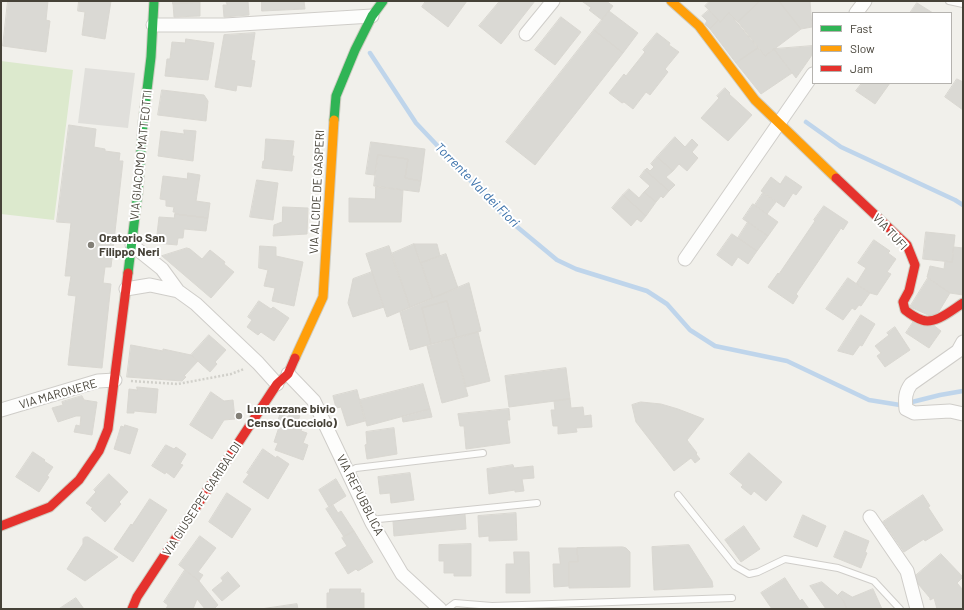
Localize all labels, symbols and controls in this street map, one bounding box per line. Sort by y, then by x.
legend [812,12,952,84]
text: Fast [850,21,873,35]
text: Slow [850,41,875,55]
text: Jam [850,61,873,75]
street label: VIA GIACOMO MATTEOTTI [127,89,155,221]
street label: VIA ALCIDE DE GASPERI [307,129,327,255]
water label: Torrente Val dei Fiori [432,140,522,230]
street label: VIA TUFI [870,211,910,253]
place label: Oratorio San Filippo Neri [99,231,165,259]
marker: Oratorio San Filippo Neri [86,240,96,250]
street label: VIA MARONERE [17,376,99,412]
place label: Lumezzane bivio Censo (Cucciolo) [247,402,337,430]
marker: Lumezzane bivio Censo (Cucciolo) [234,411,244,421]
street label: VIA GIUSEPPE GARIBALDI [160,439,244,559]
street label: VIA REPUBBLICA [333,452,387,538]

